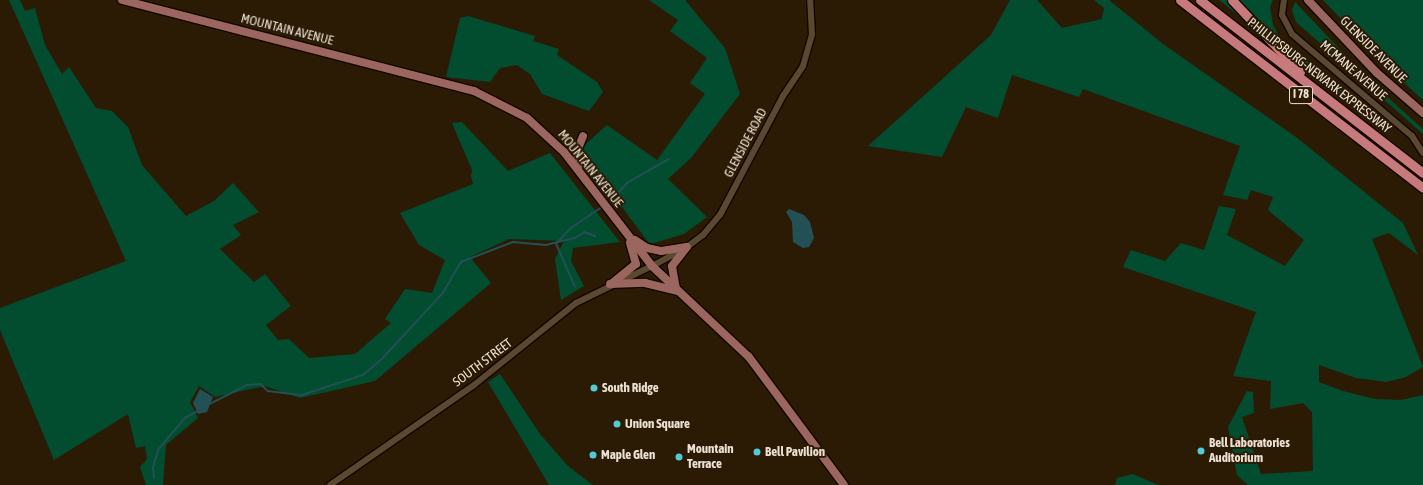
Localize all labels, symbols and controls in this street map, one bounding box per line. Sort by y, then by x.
street label: MOUNTAIN AVENUE [239,11,335,49]
street label: GLENSIDE AVENUE [1337,14,1409,86]
street label: PHILLIPSBURG-NEWARK EXPRESSWAY [1244,15,1394,137]
street label: MCMANE AVENUE [1316,38,1390,104]
road number: I 78 [1289,85,1313,105]
street label: GLENSIDE ROAD [721,106,771,180]
street label: MOUNTAIN AVENUE [554,127,626,211]
street label: SOUTH STREET [450,336,516,390]
place label: South Ridge [602,380,659,396]
marker: South Ridge [589,383,599,393]
place label: Union Square [625,416,690,432]
marker: Union Square [612,419,622,429]
place label: Bell Laboratories Auditorium [1209,436,1290,467]
place label: Mountain Terrace [687,442,733,473]
place label: Bell Pavilion [765,444,825,460]
marker: Bell Laboratories Auditorium [1196,446,1206,456]
place label: Maple Glen [601,447,655,463]
marker: Bell Pavilion [752,447,762,457]
marker: Maple Glen [588,450,598,460]
marker: Mountain Terrace [674,452,684,462]

